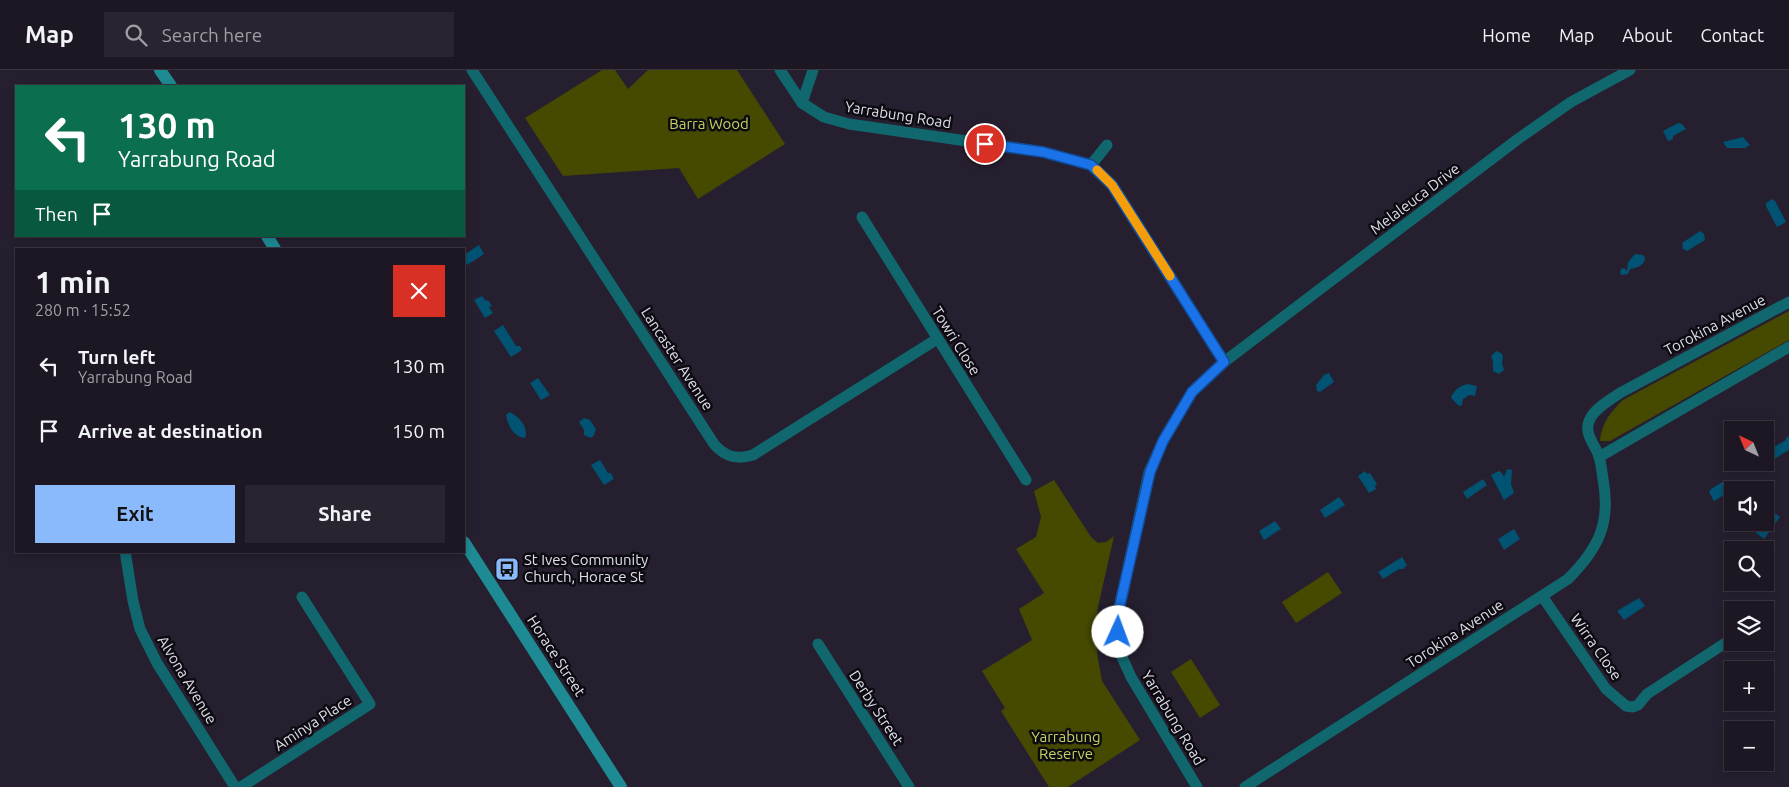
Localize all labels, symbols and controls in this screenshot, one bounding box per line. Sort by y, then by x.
search box [104,12,454,57]
text: Map [25,21,74,48]
icon: search [122,21,150,49]
text: Search here [162,24,262,46]
text: Home [1482,25,1531,45]
text: Map [1559,25,1594,45]
text: About [1622,25,1672,45]
text: Contact [1700,25,1764,45]
street label: Yarrabung Road [844,98,952,131]
icon: left [35,105,100,170]
text: 130 m [118,105,216,145]
park label: Barra Wood [669,115,749,132]
pin [964,123,1006,165]
icon: arrive [971,130,999,158]
text: Yarrabung Road [118,146,276,171]
street label: Melaleuca Drive [1367,160,1463,238]
icon: arrive [88,200,116,228]
text: Then [35,203,78,225]
text: 1 min [35,265,111,299]
button: close [393,265,445,317]
street label: Torokina Avenue [1661,291,1768,358]
text: 280 m · 15:52 [35,301,131,319]
street label: Towri Close [929,303,984,378]
street label: Lancaster Avenue [638,304,717,413]
text: Turn left [78,346,156,368]
icon: left [35,352,63,380]
text: 130 m [392,355,445,377]
text: Yarrabung Road [78,368,193,386]
icon: arrive [35,417,63,445]
text: Arrive at destination [78,420,263,442]
text: 150 m [392,420,445,442]
north arrow [1724,421,1774,471]
map controls [1724,421,1774,771]
button: sound [1724,481,1774,531]
button: Exit [35,485,235,543]
button: Share [245,485,445,543]
button: search [1724,541,1774,591]
place label: St Ives Community Church, Horace St [524,551,648,585]
bus stop icon: St Ives Community Church, Horace St [494,556,520,582]
street label: Torokina Avenue [1403,596,1506,671]
button: layers [1724,601,1774,651]
position arrow [1091,605,1143,657]
street label: Wirra Close [1567,610,1625,683]
street label: Horace Street [524,612,589,699]
street label: Alvona Avenue [154,633,220,727]
button: + [1724,661,1774,711]
street label: Derby Street [846,667,907,748]
street label: Yarrabung Road [1138,667,1208,768]
street label: Aminya Place [271,691,355,754]
button: − [1724,721,1774,771]
park label: Yarrabung Reserve [1031,728,1101,762]

